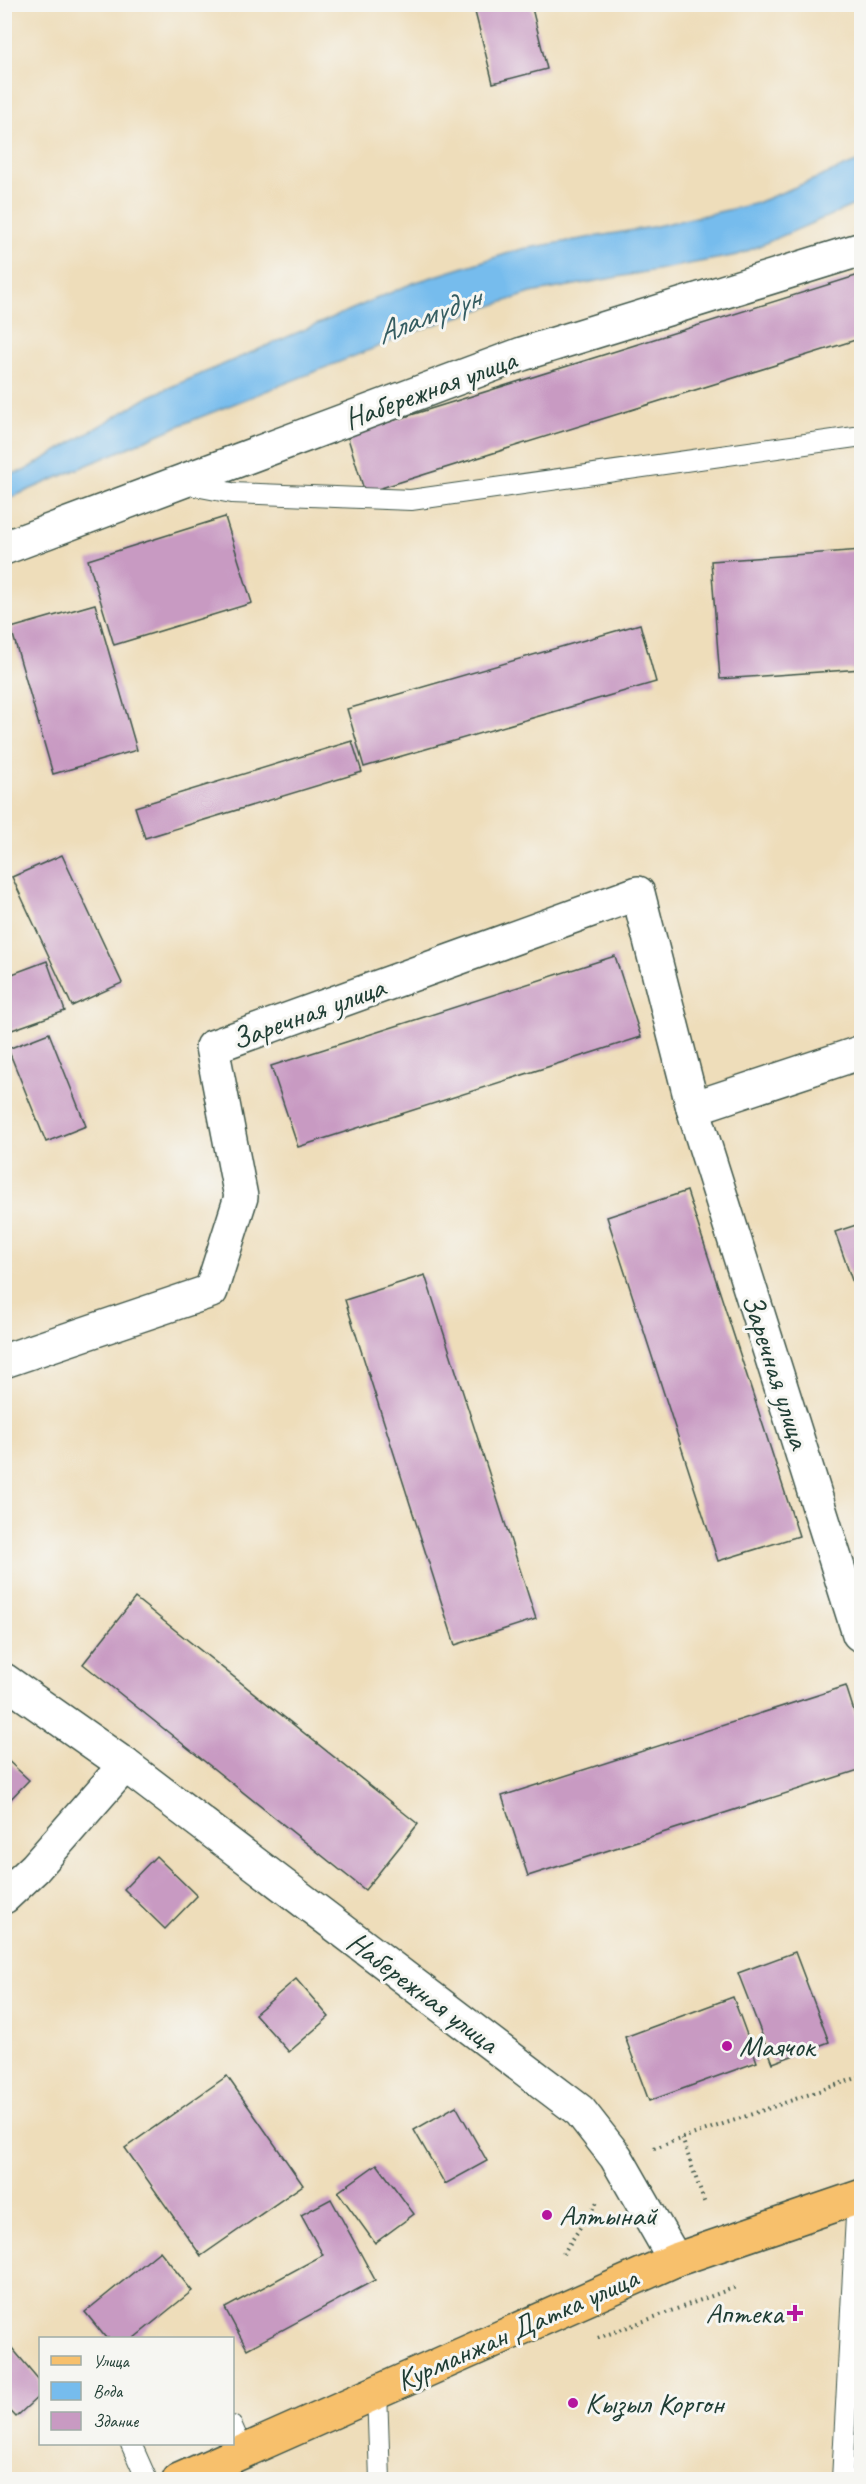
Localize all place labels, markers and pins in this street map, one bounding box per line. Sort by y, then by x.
place label: Маячок [739,2027,817,2065]
marker: Маячок [720,2039,734,2053]
place label: Алтынай [559,2196,658,2234]
marker: Алтынай [540,2208,554,2222]
place label: Аптека [705,2294,785,2332]
marker: Аптека [788,2306,802,2320]
place label: Кызыл Коргон [585,2384,725,2422]
marker: Кызыл Коргон [566,2396,580,2410]

